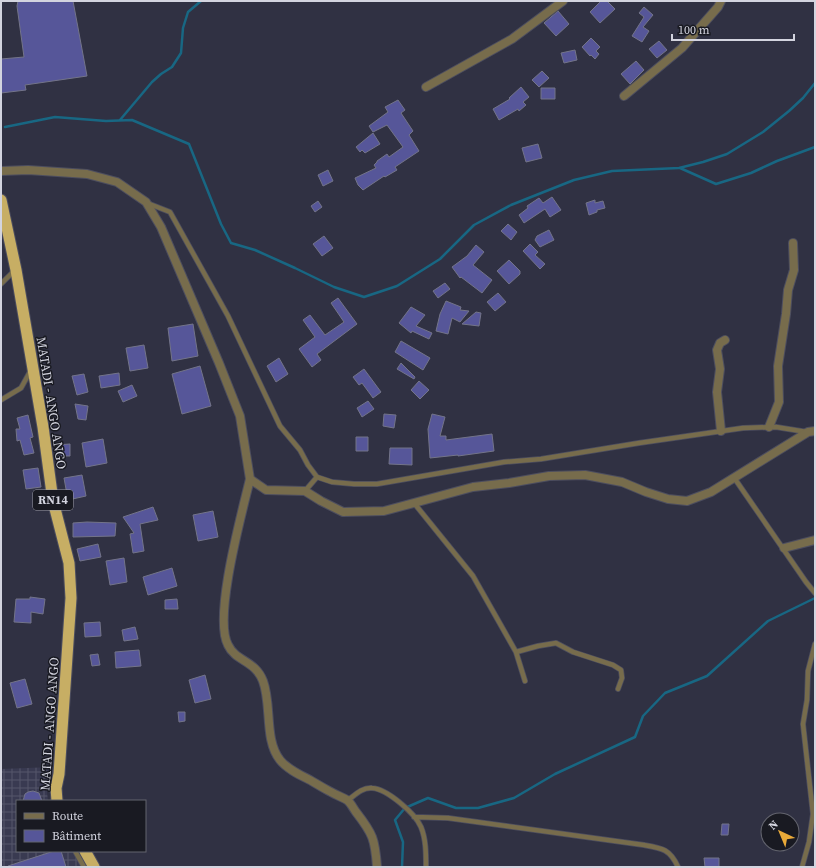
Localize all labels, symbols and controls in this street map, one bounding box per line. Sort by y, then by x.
scale bar [672,16,794,42]
text: 100 m [678,22,710,38]
street label: MATADI - ANGO ANGO [33,336,70,470]
road number: RN14 [33,490,73,510]
street label: MATADI - ANGO ANGO [36,657,63,791]
legend [16,800,146,852]
text: Route [52,808,83,824]
north arrow [760,812,800,852]
text: N [765,817,781,833]
text: Bâtiment [52,828,101,844]

